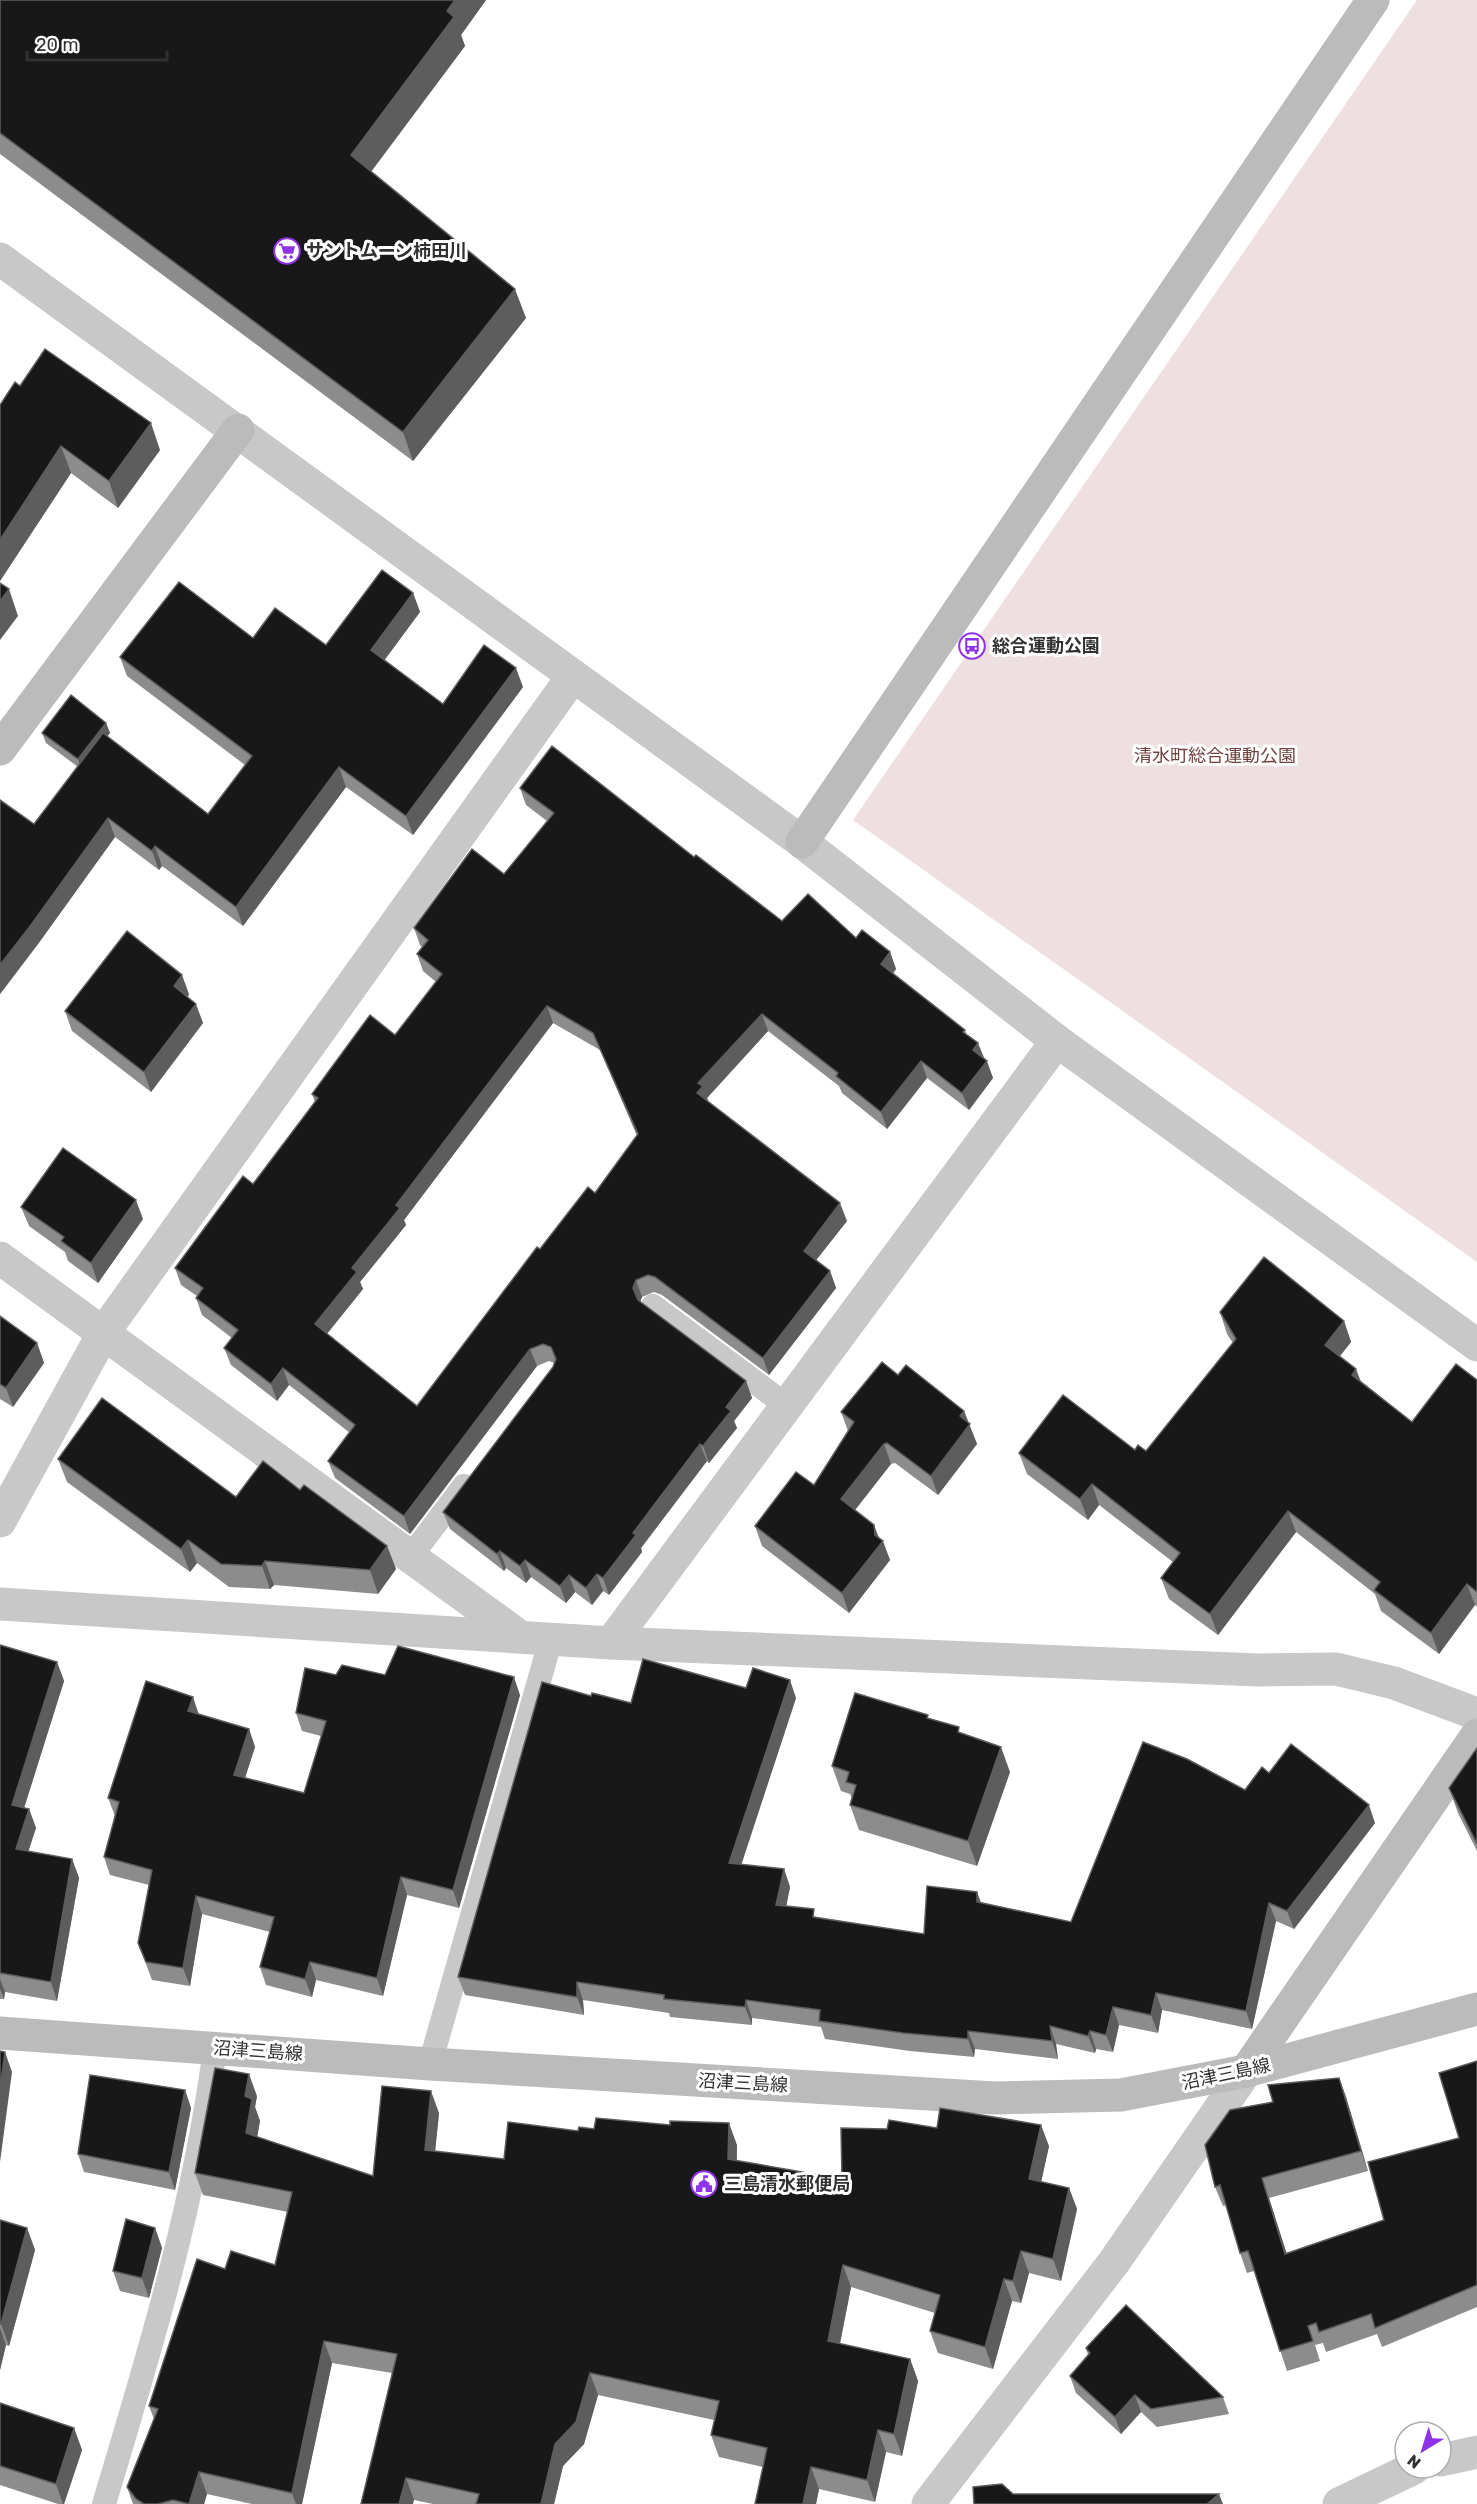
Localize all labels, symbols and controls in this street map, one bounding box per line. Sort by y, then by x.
scale bar [27,24,166,62]
text: 20 m [36,34,78,56]
supermarket icon: サントムーン柿田川 [272,236,302,266]
place label: サントムーン柿田川 [306,240,467,262]
bus stop icon: 総合運動公園 [957,631,987,661]
place label: 総合運動公園 [992,635,1100,657]
park label: 清水町総合運動公園 [1134,745,1296,767]
street label: 沼津三島線 [212,2037,304,2065]
street label: 沼津三島線 [1180,2054,1272,2094]
street label: 沼津三島線 [697,2070,789,2096]
public building icon: 三島清水郵便局 [689,2169,719,2199]
place label: 三島清水郵便局 [724,2173,850,2195]
north arrow [1393,2420,1453,2480]
text: N [1404,2450,1424,2472]

